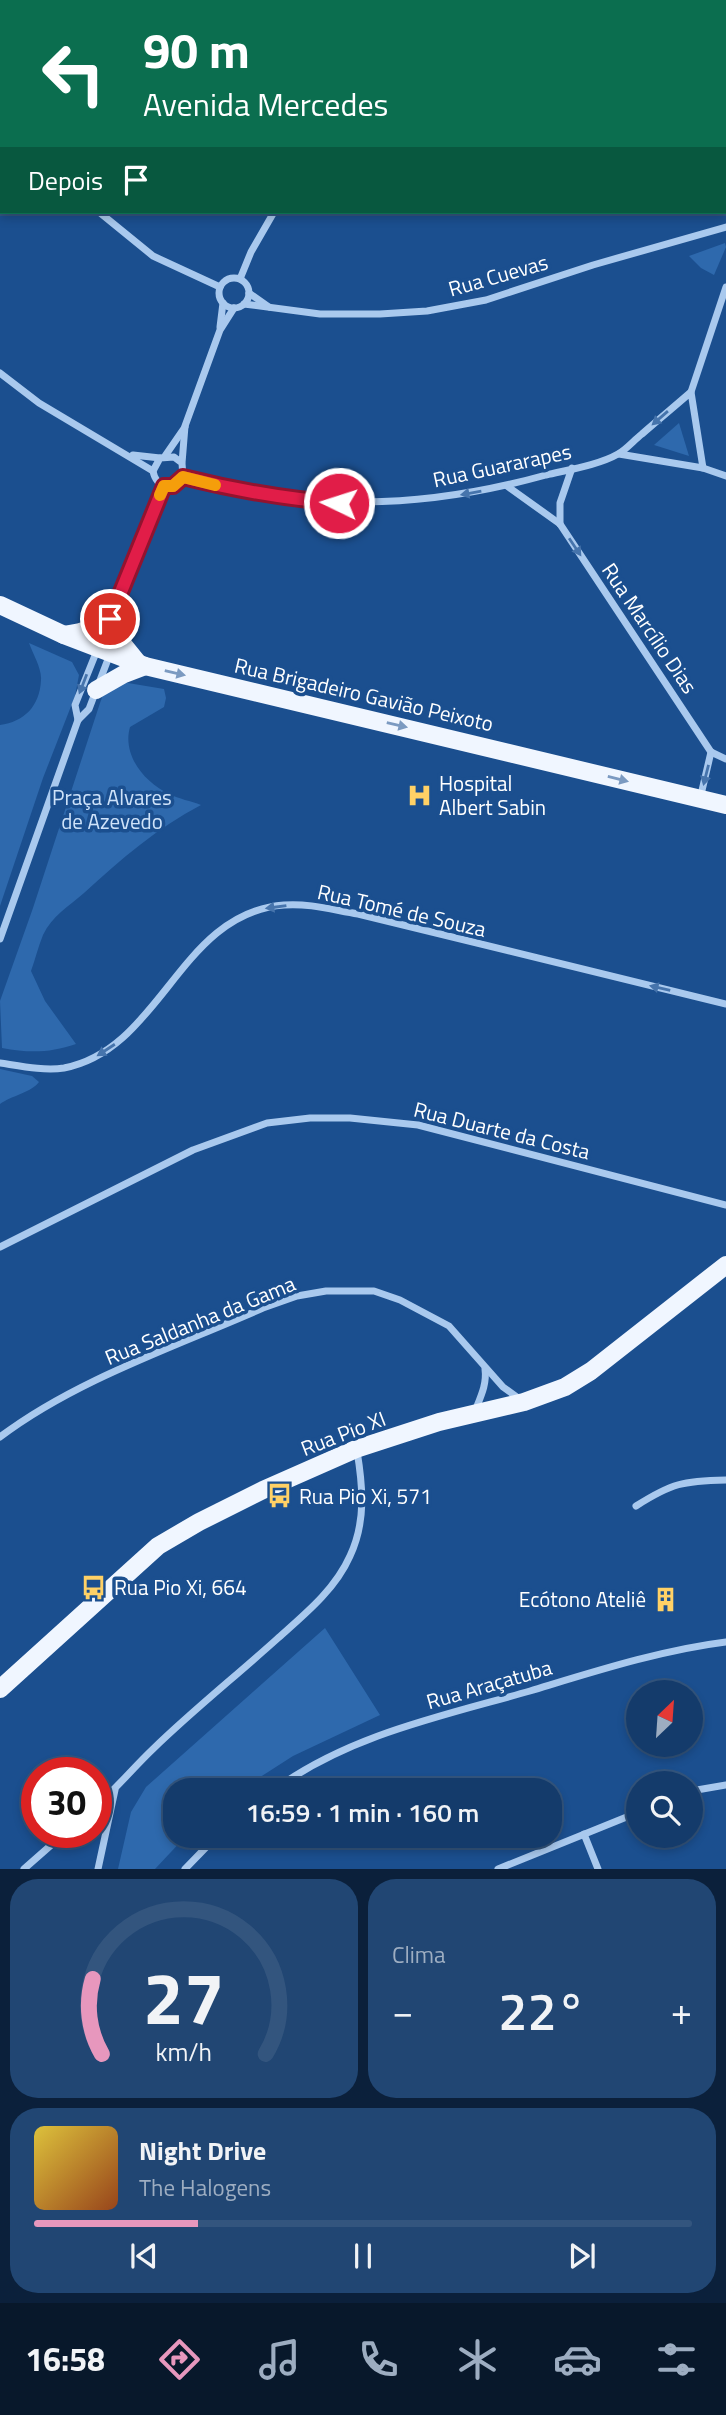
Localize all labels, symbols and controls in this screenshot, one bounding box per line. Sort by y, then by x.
text: 90 m [143,12,250,87]
icon: left [28,28,119,119]
text: Avenida Mercedes [143,80,388,128]
text: Depois [28,161,103,200]
icon: arrive [117,161,155,199]
street label: Rua Cuevas [444,246,552,304]
one-way arrow [651,410,669,426]
street label: Rua Guararapes [430,435,574,495]
position arrow [302,466,376,540]
one-way arrow [460,488,482,499]
one-way arrow [568,537,581,556]
street label: Rua Marcílio Dias [594,556,706,700]
pin [80,589,140,649]
icon: arrive [91,600,129,638]
street label: Rua Brigadeiro Gavião Peixoto [231,649,497,739]
one-way arrow [164,668,186,679]
one-way arrow [78,673,89,694]
one-way arrow [386,720,408,731]
one-way arrow [700,764,711,786]
place label: Hospital Albert Sabin [439,767,546,823]
one-way arrow [607,774,629,785]
park label: Praça Alvares de Azevedo [52,781,172,837]
hospital icon: Hospital Albert Sabin [405,781,433,809]
street label: Rua Tomé de Souza [315,875,490,945]
one-way arrow [265,902,287,913]
one-way arrow [649,982,671,993]
one-way arrow [96,1043,116,1056]
street label: Rua Duarte da Costa [411,1093,594,1167]
street label: Rua Saldanha da Gama [100,1267,301,1373]
street label: Rua Pio XI [296,1402,390,1464]
place label: Rua Pio Xi, 571 [299,1480,432,1512]
bus stop icon: Rua Pio Xi, 571 [265,1482,293,1510]
place label: Rua Pio Xi, 664 [114,1571,247,1603]
bus stop icon: Rua Pio Xi, 664 [80,1573,108,1601]
place label: Ecótono Ateliê [519,1583,646,1615]
building icon: Ecótono Ateliê [652,1585,680,1613]
street label: Rua Araçatuba [422,1651,556,1717]
north arrow [626,1680,704,1757]
map controls [626,1680,703,1848]
speed limit sign: 30 [21,1757,112,1848]
button: search [626,1771,703,1848]
text: 16:59 · 1 min · 160 m [246,1793,479,1832]
text: Clima [392,1937,446,1972]
text: 27 [143,1943,225,2053]
text: 22° [498,1971,586,2050]
text: − [392,1982,413,2040]
text: + [671,1982,692,2040]
text: km/h [156,2033,212,2071]
text: Night Drive [139,2131,266,2170]
text: The Halogens [139,2170,271,2205]
icon: previous [125,2237,163,2275]
icon: pause [344,2237,382,2275]
icon: next [563,2237,601,2275]
text: 16:58 [25,2335,105,2383]
icon: directions [155,2335,204,2384]
icon: music [255,2335,304,2384]
icon: phone [354,2335,403,2384]
icon: climate [453,2335,502,2384]
icon: car [553,2335,602,2384]
icon: filters [652,2335,701,2384]

